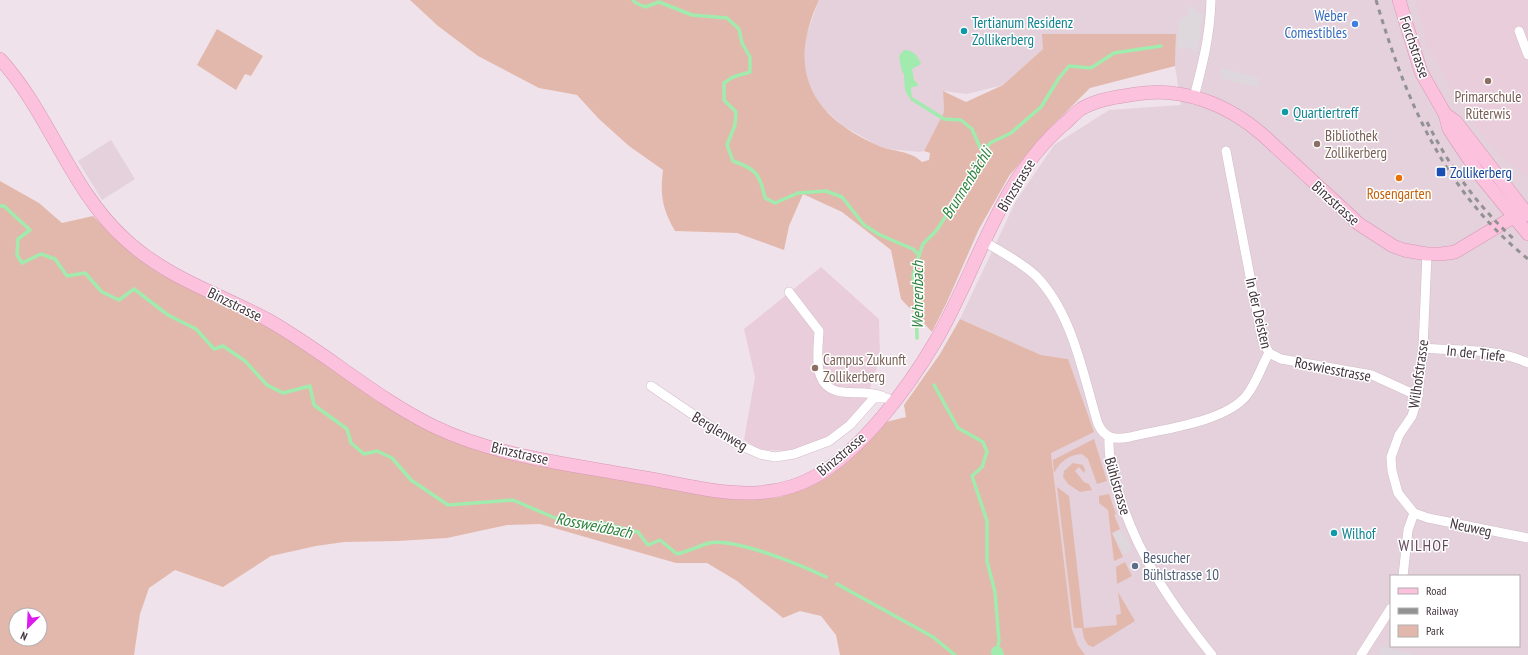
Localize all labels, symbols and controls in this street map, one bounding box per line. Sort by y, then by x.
place label: Weber Comestibles [1284,6,1348,42]
place label: Tertianum Residenz Zollikerberg [972,13,1073,49]
street label: Forchstrasse [1396,13,1434,81]
marker: Weber Comestibles [1350,19,1360,29]
marker: Tertianum Residenz Zollikerberg [959,26,969,36]
marker: Primarschule Rüterwis [1483,76,1493,86]
place label: Primarschule Rüterwis [1455,87,1521,123]
place label: Quartiertreff [1293,103,1360,122]
marker: Quartiertreff [1280,107,1290,117]
place label: Bibliothek Zollikerberg [1325,126,1387,162]
marker: Bibliothek Zollikerberg [1312,139,1322,149]
water label: Brunnenbächli [936,142,997,222]
street label: Binzstrasse [993,155,1039,215]
place label: Zollikerberg [1450,163,1512,182]
marker: Zollikerberg [1435,166,1447,178]
marker: Rosengarten [1394,173,1404,183]
street label: Binzstrasse [1308,177,1364,229]
place label: Rosengarten [1367,184,1431,203]
water label: Wehrenbach [907,260,927,329]
street label: In der Deisten [1242,276,1276,350]
street label: Binzstrasse [205,283,265,325]
street label: Wilhofstrasse [1404,338,1432,410]
street label: In der Tiefe [1446,340,1506,366]
place label: Campus Zukunft Zollikerberg [823,350,906,386]
street label: Roswiesstrasse [1293,352,1373,386]
marker: Campus Zukunft Zollikerberg [810,363,820,373]
street label: Berglenweg [689,407,751,455]
street label: Binzstrasse [813,428,869,480]
street label: Binzstrasse [490,437,550,469]
street label: Bühlstrasse [1101,455,1135,517]
water label: Rossweidbach [554,508,635,542]
street label: Neuweg [1448,513,1494,541]
place label: Wilhof [1342,524,1377,543]
marker: Wilhof [1329,528,1339,538]
district label: WILHOF [1398,535,1450,555]
place label: Besucher Bühlstrasse 10 [1143,548,1219,584]
marker: Besucher Bühlstrasse 10 [1130,561,1140,571]
legend [1390,575,1520,647]
text: Road [1426,583,1446,598]
text: Railway [1426,603,1459,618]
north arrow [8,607,48,647]
text: Park [1426,623,1444,638]
text: N [18,629,29,644]

